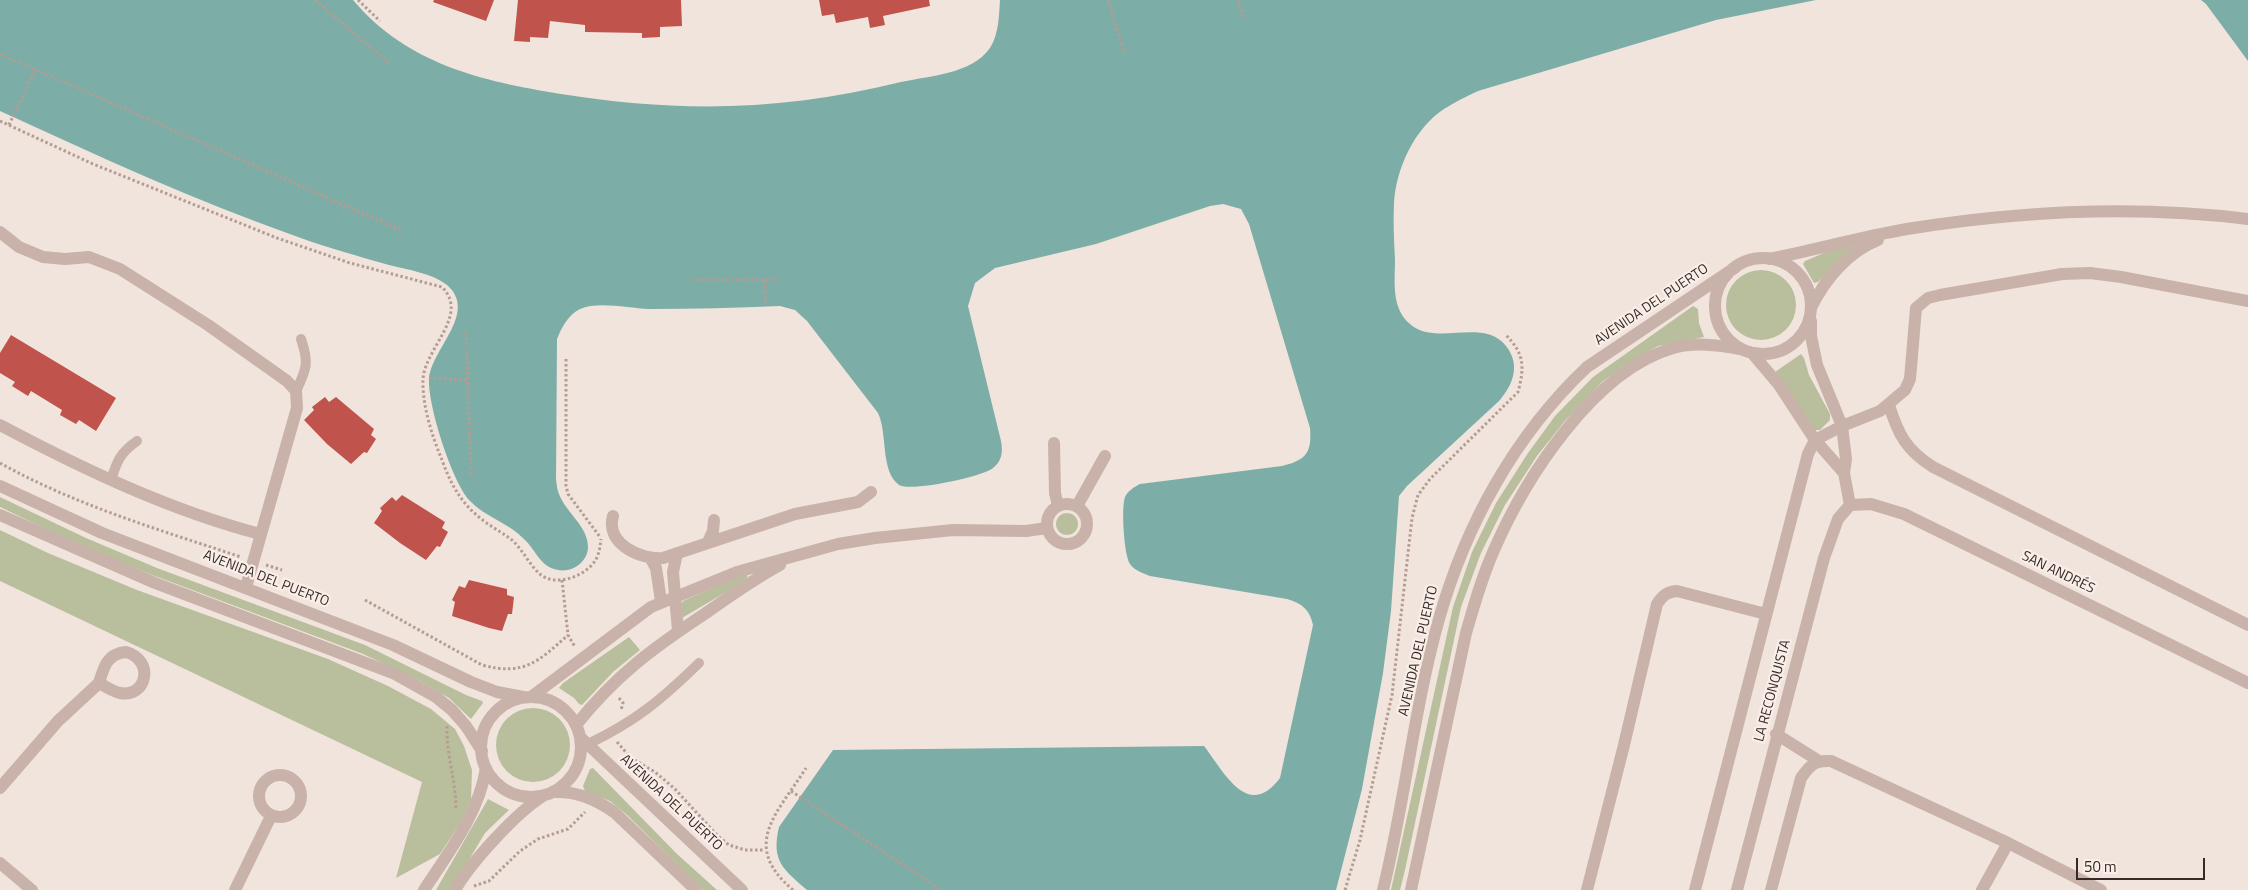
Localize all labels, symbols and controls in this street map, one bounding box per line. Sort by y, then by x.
street label: AVENIDA DEL PUERTO [1592,261,1712,349]
street label: AVENIDA DEL PUERTO [201,547,331,611]
street label: SAN ANDRÉS [2019,548,2097,598]
street label: AVENIDA DEL PUERTO [1396,584,1442,718]
street label: LA RECONQUISTA [1751,638,1795,744]
street label: AVENIDA DEL PUERTO [616,751,726,855]
scale bar [2078,848,2207,880]
text: 50 m [2084,855,2117,878]

